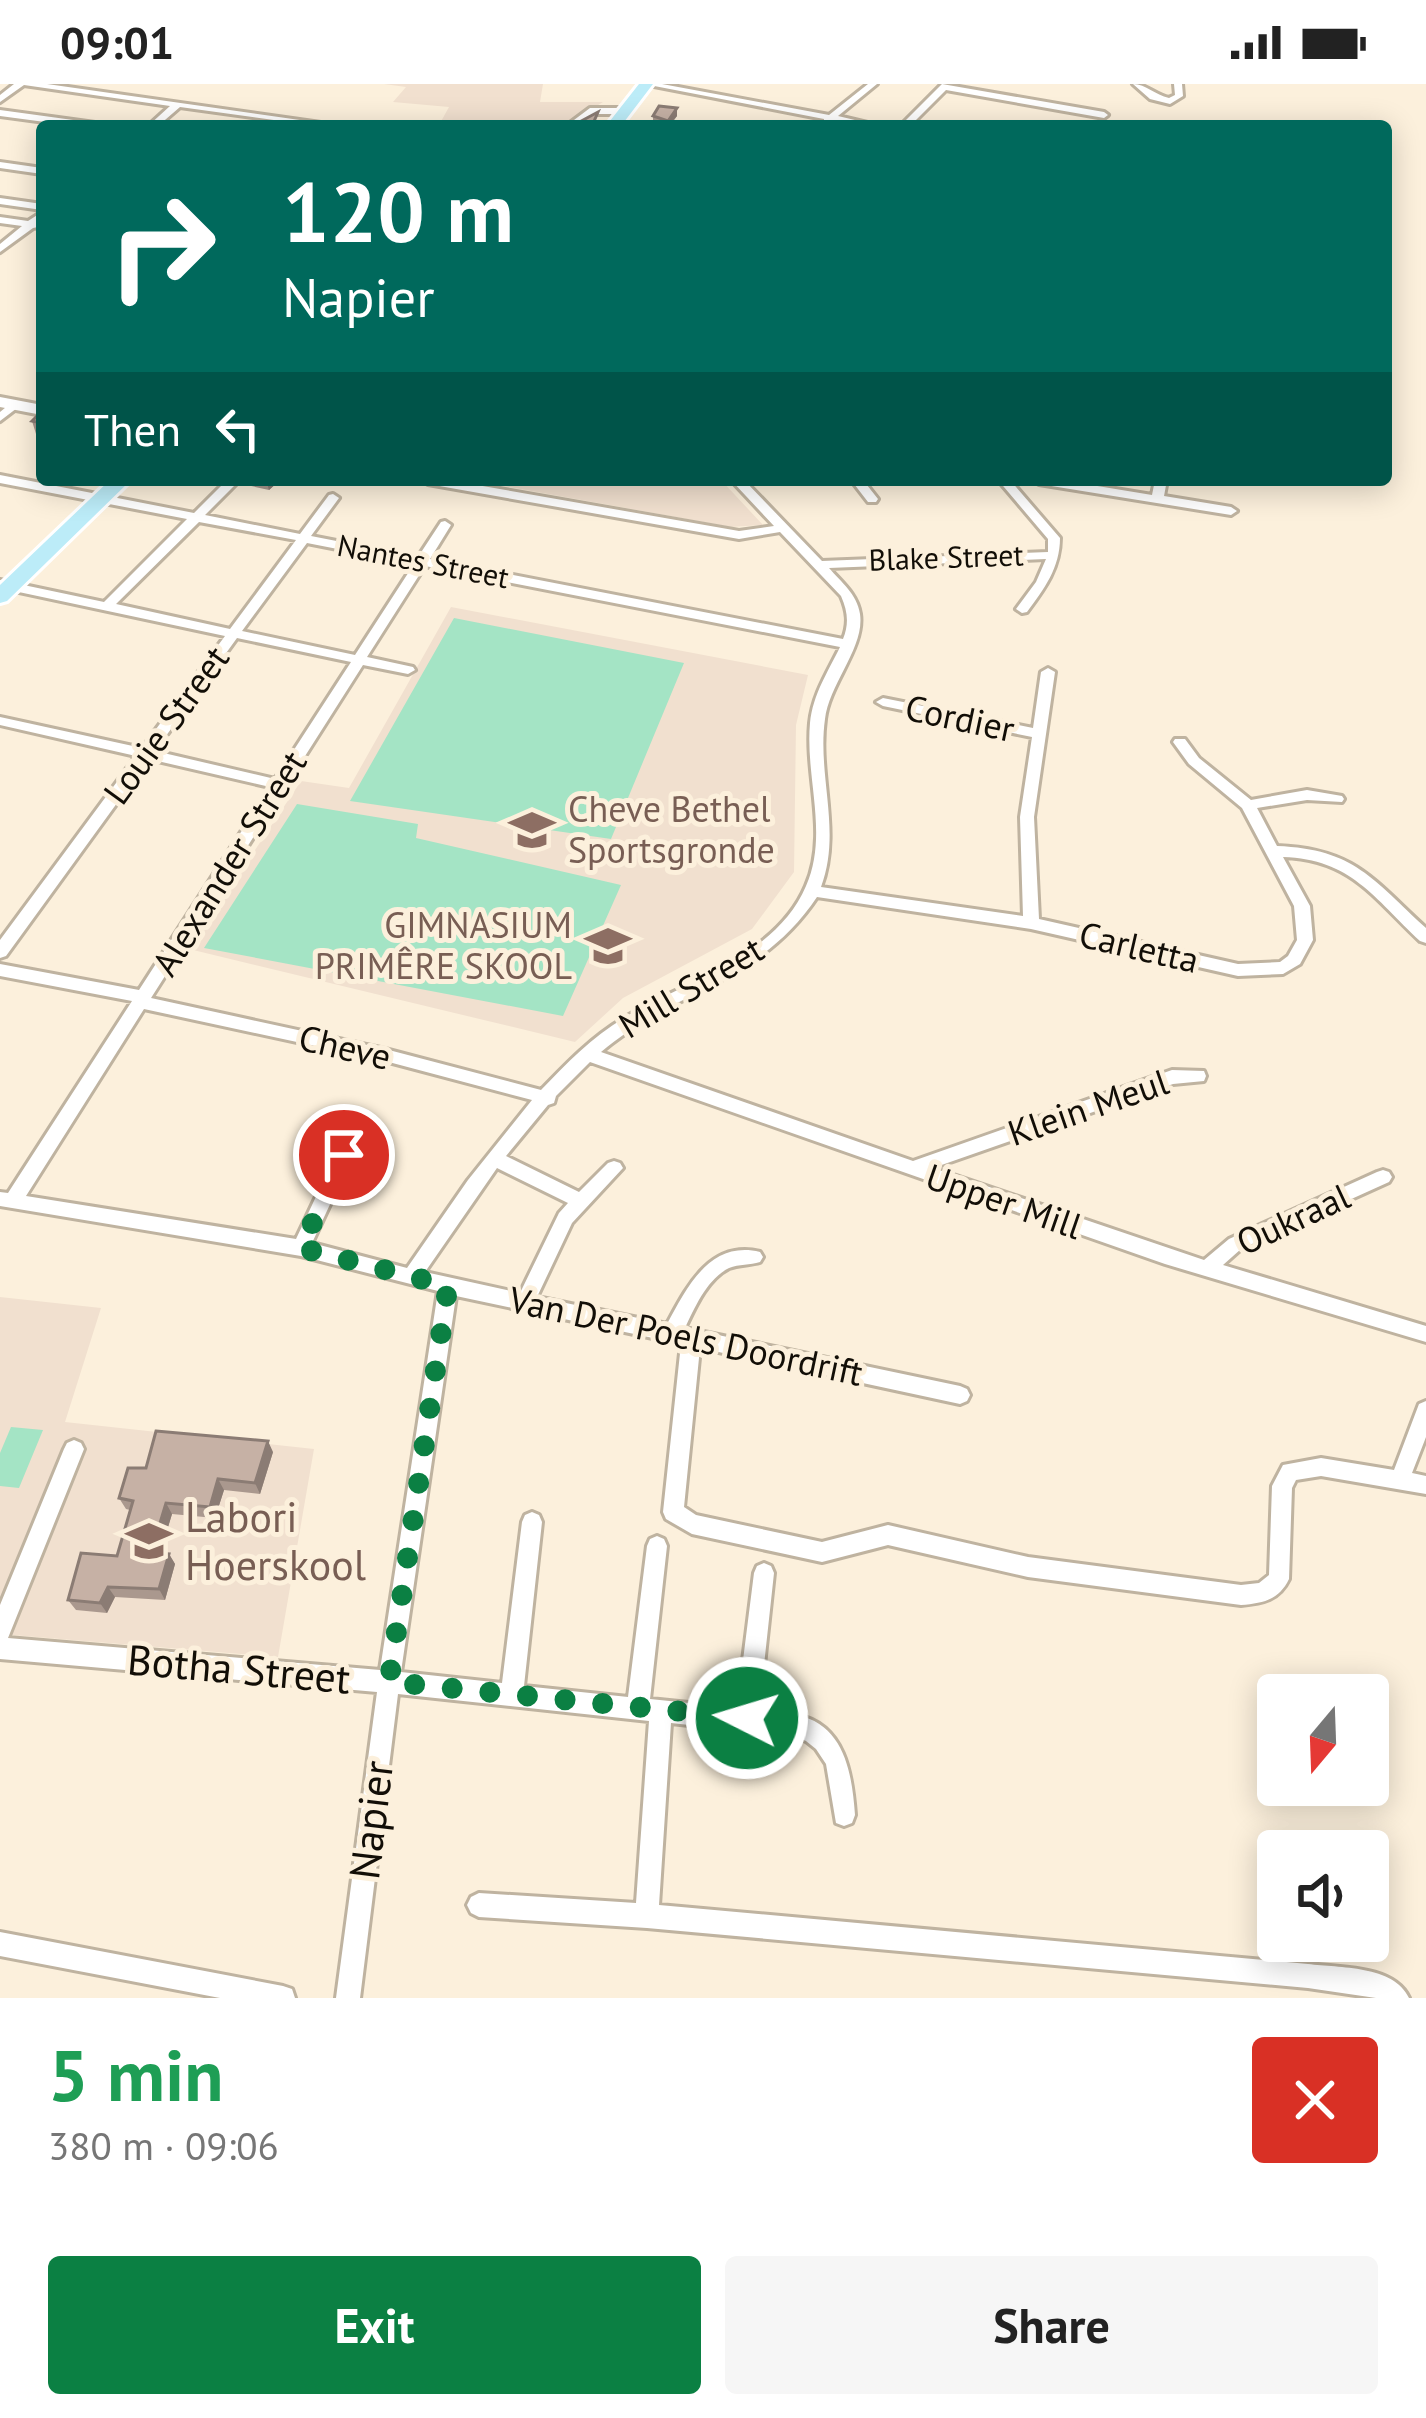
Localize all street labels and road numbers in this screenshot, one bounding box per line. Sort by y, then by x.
street label: Nantes Street [334,525,512,596]
street label: Blake Street [868,534,1024,579]
street label: Louie Street [92,636,239,813]
street label: Cordier [901,683,1019,752]
street label: Alexander Street [141,741,316,984]
street label: Carletta [1075,910,1203,983]
street label: Mill Street [610,925,772,1048]
street label: Cheve [295,1013,396,1080]
street label: Klein Meul [1002,1057,1175,1156]
street label: Upper Mill [920,1152,1089,1249]
street label: Oukraal [1229,1172,1357,1265]
street label: Van Der Poels Doordrift [504,1275,867,1396]
street label: Botha Street [125,1631,353,1706]
street label: Napier [336,1758,405,1882]

